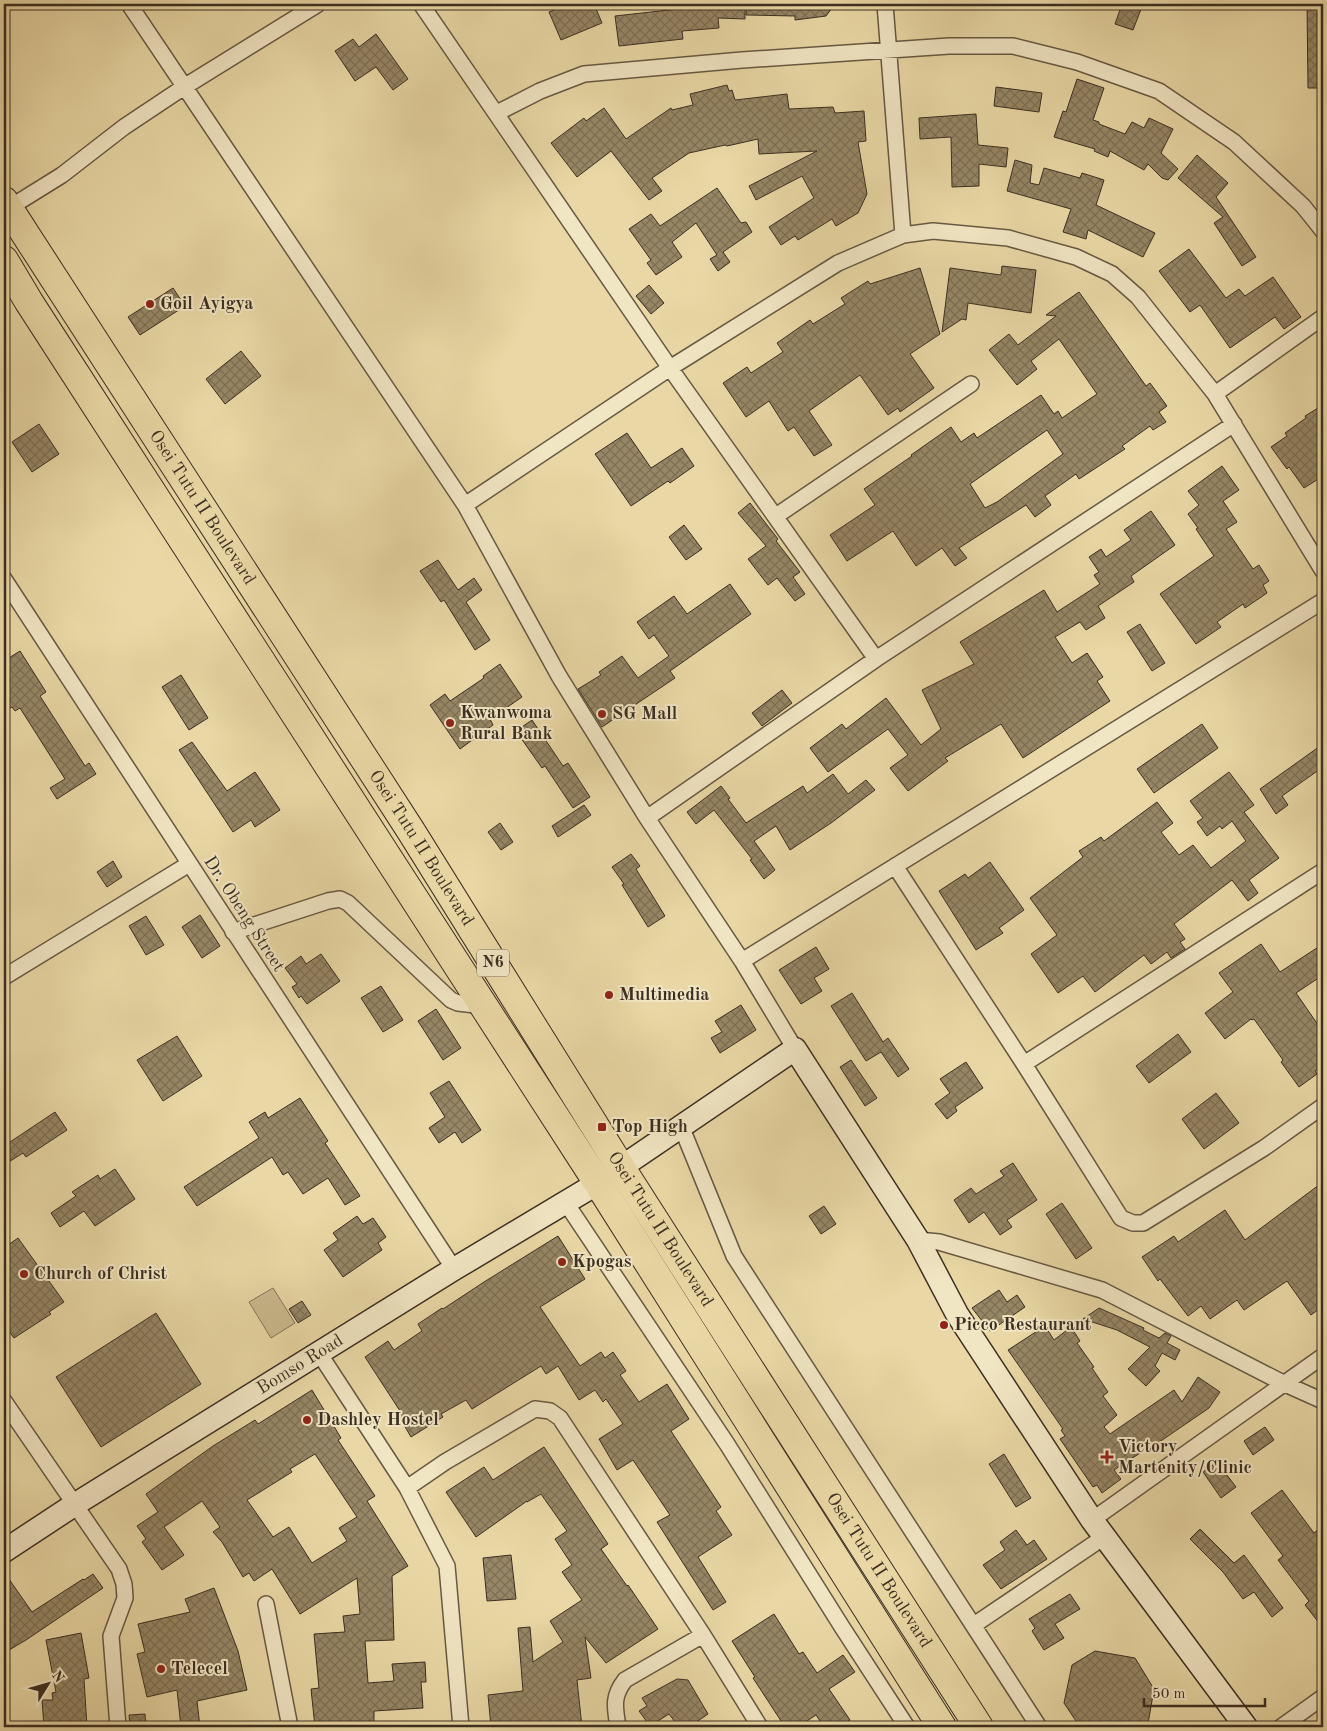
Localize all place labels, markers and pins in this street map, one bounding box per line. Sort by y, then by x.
place label: Goil Ayigya [160,295,253,313]
marker: Goil Ayigya [144,298,156,310]
place label: Kwanwoma Rural Bank [460,704,553,743]
place label: SG Mall [612,705,678,723]
marker: SG Mall [596,708,608,720]
marker: Kwanwoma Rural Bank [444,717,456,729]
place label: Multimedia [619,986,709,1004]
marker: Multimedia [603,989,615,1001]
place label: Top High [612,1118,688,1136]
marker: Top High [596,1121,608,1133]
place label: Kpogas [572,1253,632,1271]
marker: Kpogas [556,1256,568,1268]
place label: Church of Christ [34,1265,167,1283]
marker: Church of Christ [18,1268,30,1280]
place label: Picco Restaurant [954,1316,1092,1334]
marker: Picco Restaurant [938,1319,950,1331]
place label: Dashley Hostel [317,1411,439,1429]
marker: Dashley Hostel [301,1414,313,1426]
place label: Victory Martenity/Clinic [1118,1438,1252,1477]
marker: Victory Martenity/Clinic [1100,1450,1114,1464]
place label: Telecel [171,1660,228,1678]
marker: Telecel [155,1663,167,1675]

